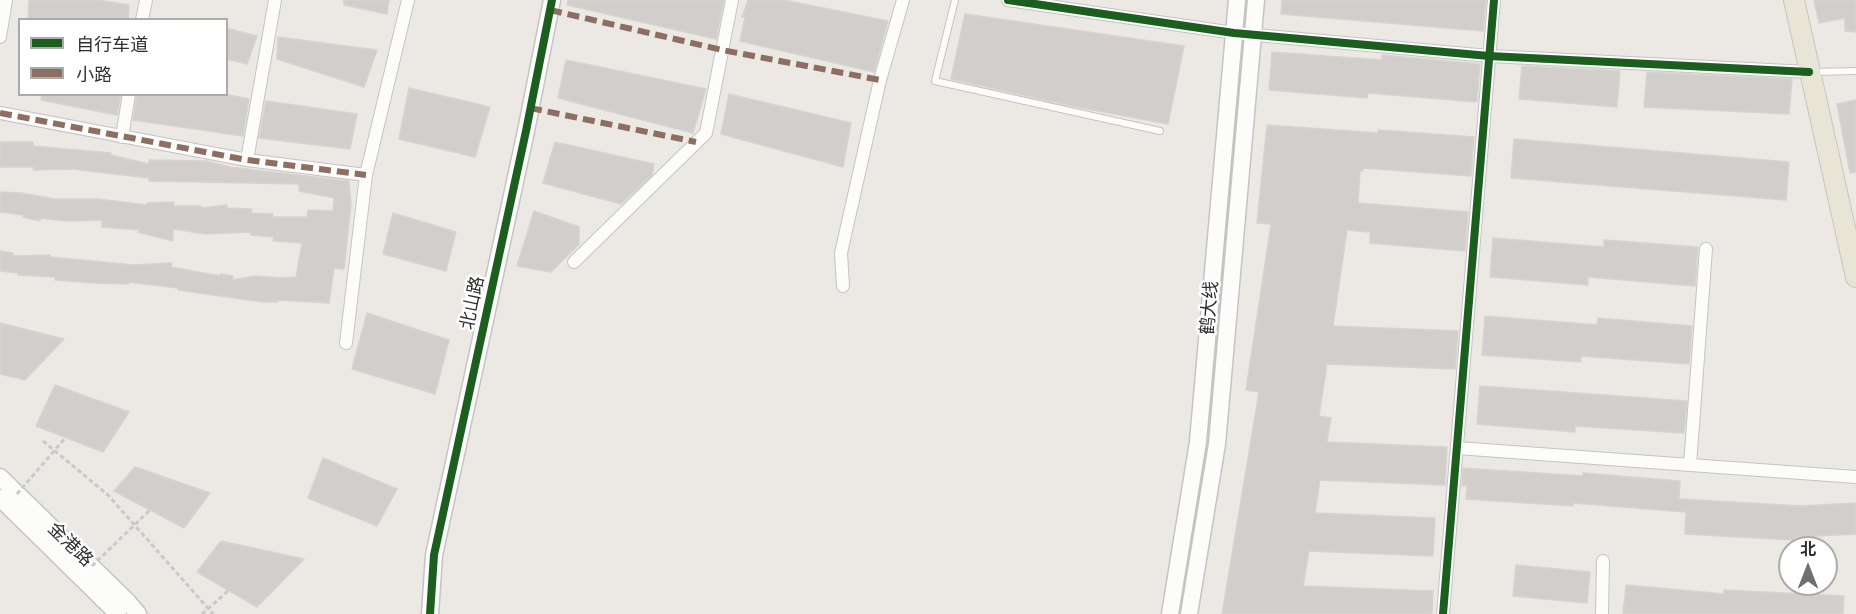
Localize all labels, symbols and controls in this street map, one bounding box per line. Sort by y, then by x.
legend [18,18,228,96]
text: 自行车道 [76,34,148,56]
text: 小路 [76,64,112,86]
street label: 北山路 [457,274,489,332]
street label: 鹤大线 [1197,280,1223,336]
street label: 金港路 [43,518,97,572]
north arrow [1778,536,1838,596]
text: 北 [1800,540,1816,559]

